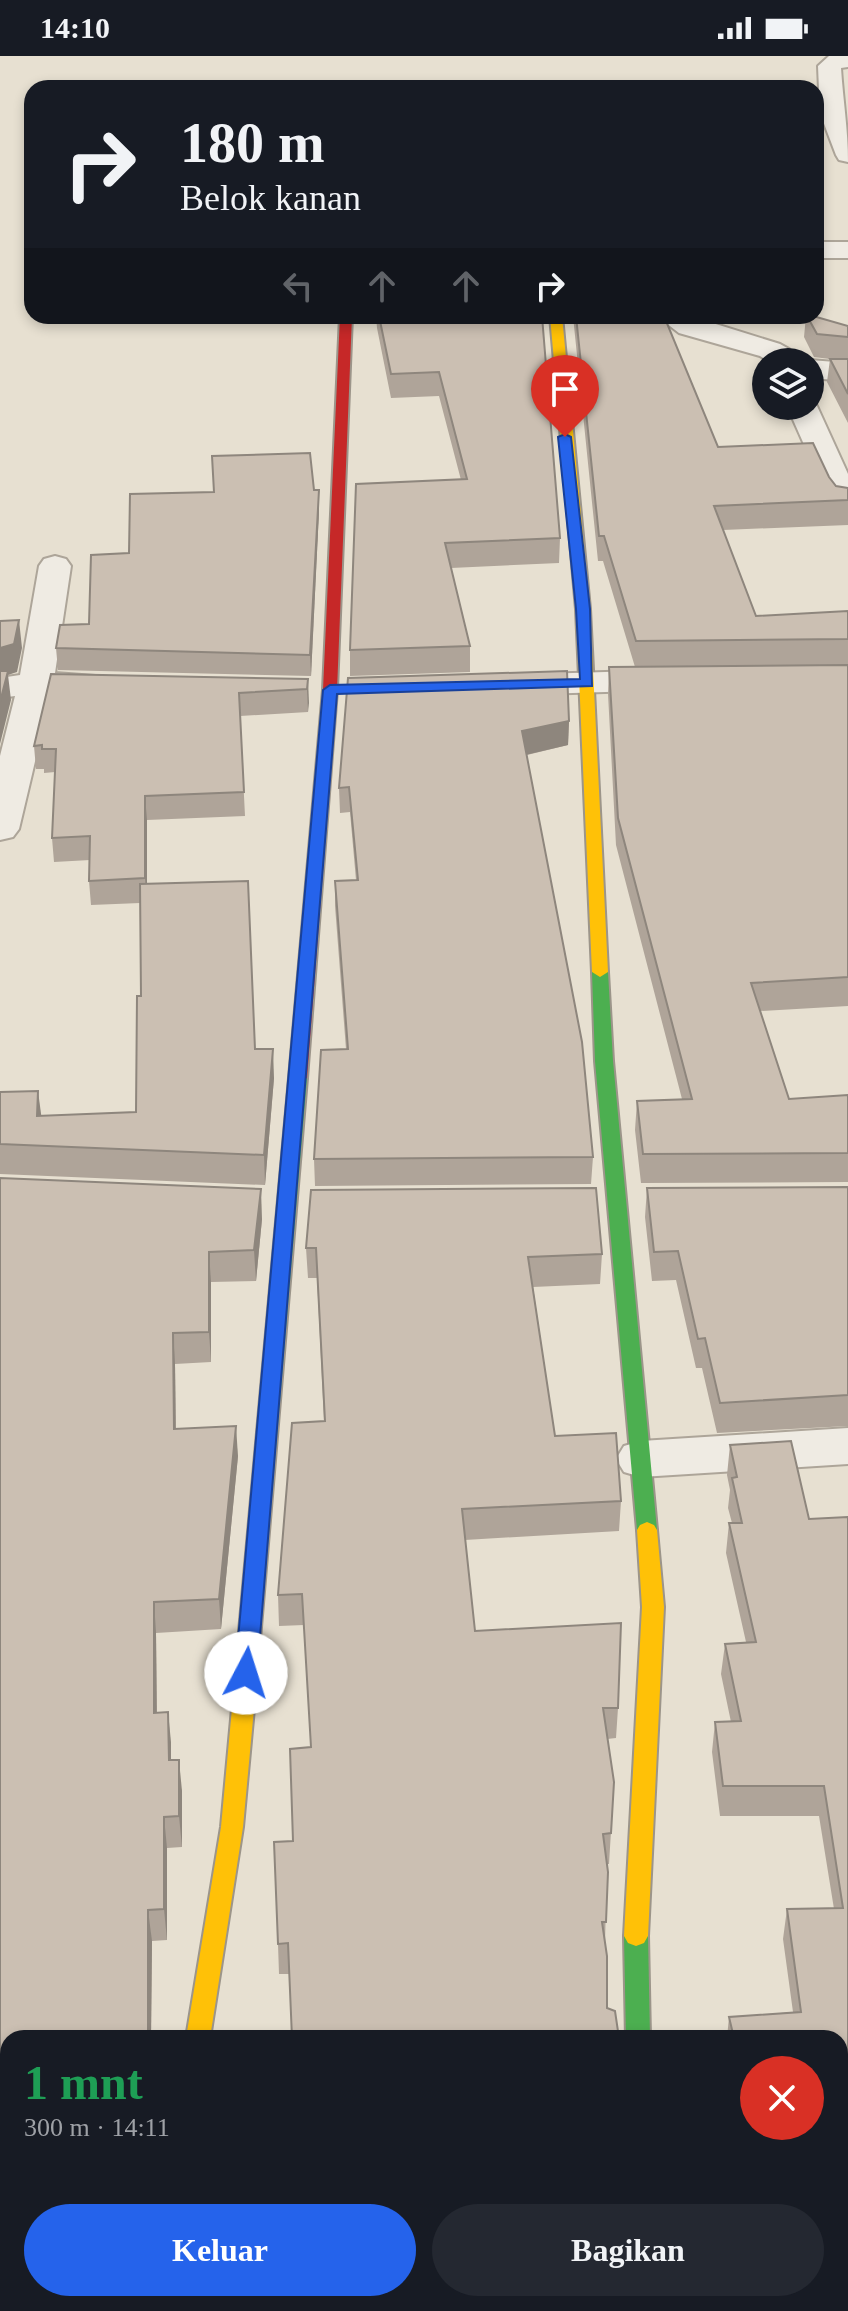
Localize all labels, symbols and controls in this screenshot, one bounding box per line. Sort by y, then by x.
text: 14:10 [40,11,110,44]
icon: right [48,112,152,216]
text: 180 m [180,112,325,174]
text: Belok kanan [180,178,361,218]
icon: left [276,264,320,308]
icon: ahead [360,264,404,308]
icon: ahead [444,264,488,308]
icon: right [528,264,572,308]
map controls [752,348,824,420]
button: layers [752,348,824,420]
pin [531,355,599,437]
icon: arrive [543,367,587,411]
position arrow [204,1631,288,1715]
text: 1 mnt [24,2056,143,2109]
button: close [740,2056,824,2140]
text: 300 m · 14:11 [24,2113,170,2142]
button: Keluar [24,2204,416,2296]
button: Bagikan [432,2204,824,2296]

